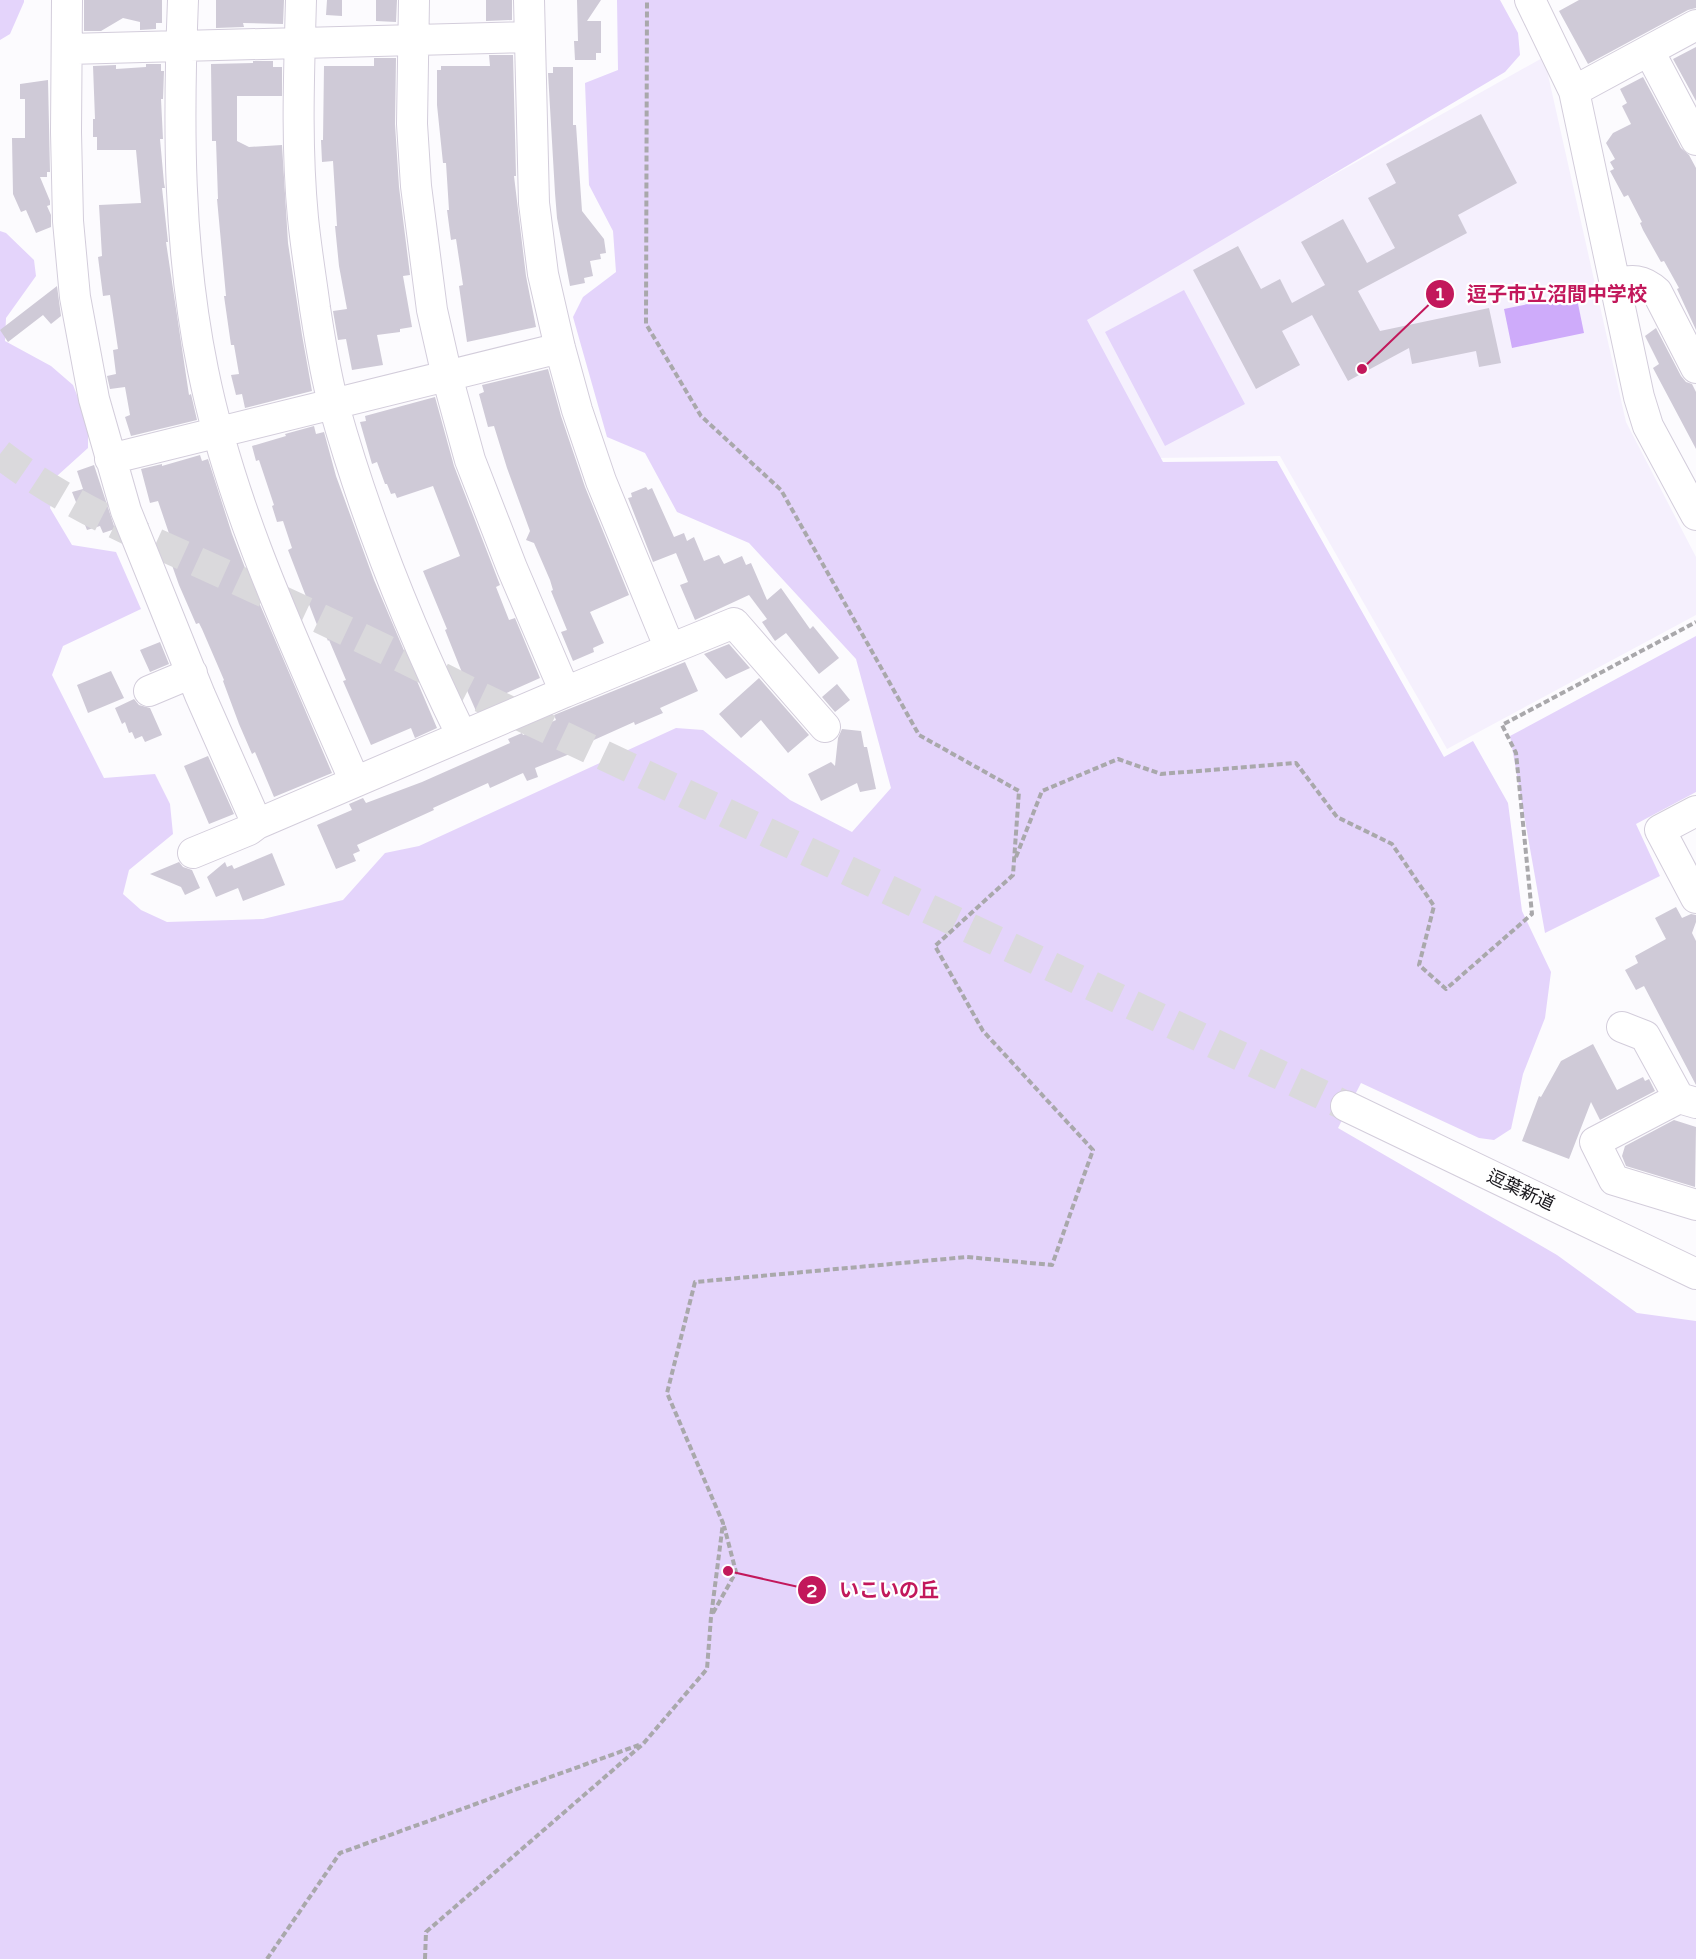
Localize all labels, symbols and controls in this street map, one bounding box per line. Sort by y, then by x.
callout: 逗子市立沼間中学校 [1425,275,1659,313]
text: 1 [1434,283,1446,305]
text: 逗子市立沼間中学校 [1467,283,1647,307]
street label: 逗葉新道 [1484,1165,1558,1215]
callout: いこいの丘 [797,1571,951,1609]
text: いこいの丘 [839,1579,939,1603]
text: 2 [806,1580,818,1602]

